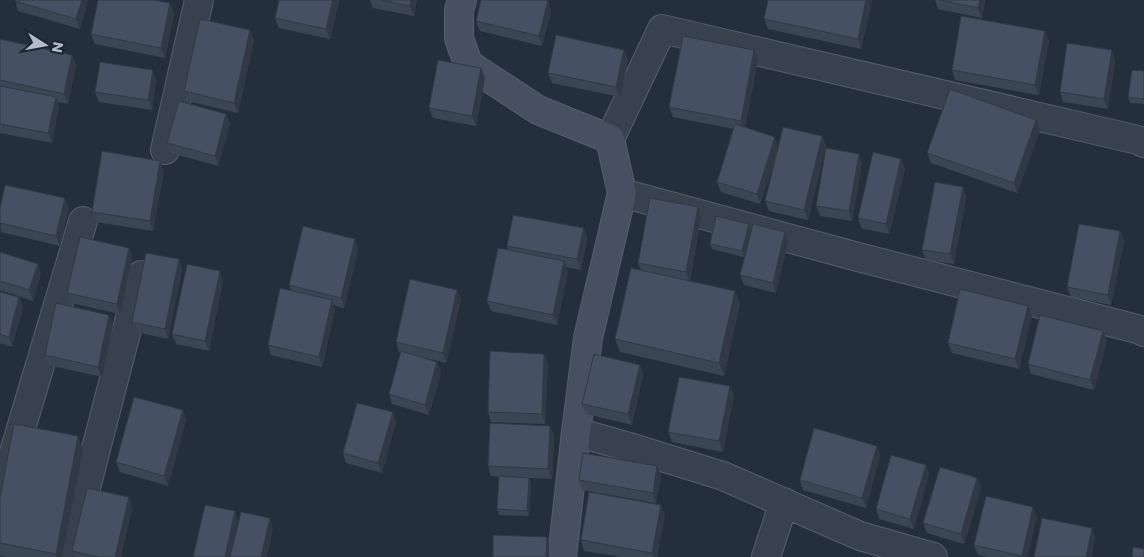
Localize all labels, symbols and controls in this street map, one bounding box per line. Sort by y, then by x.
north arrow [20,20,70,70]
text: N [47,40,69,55]

